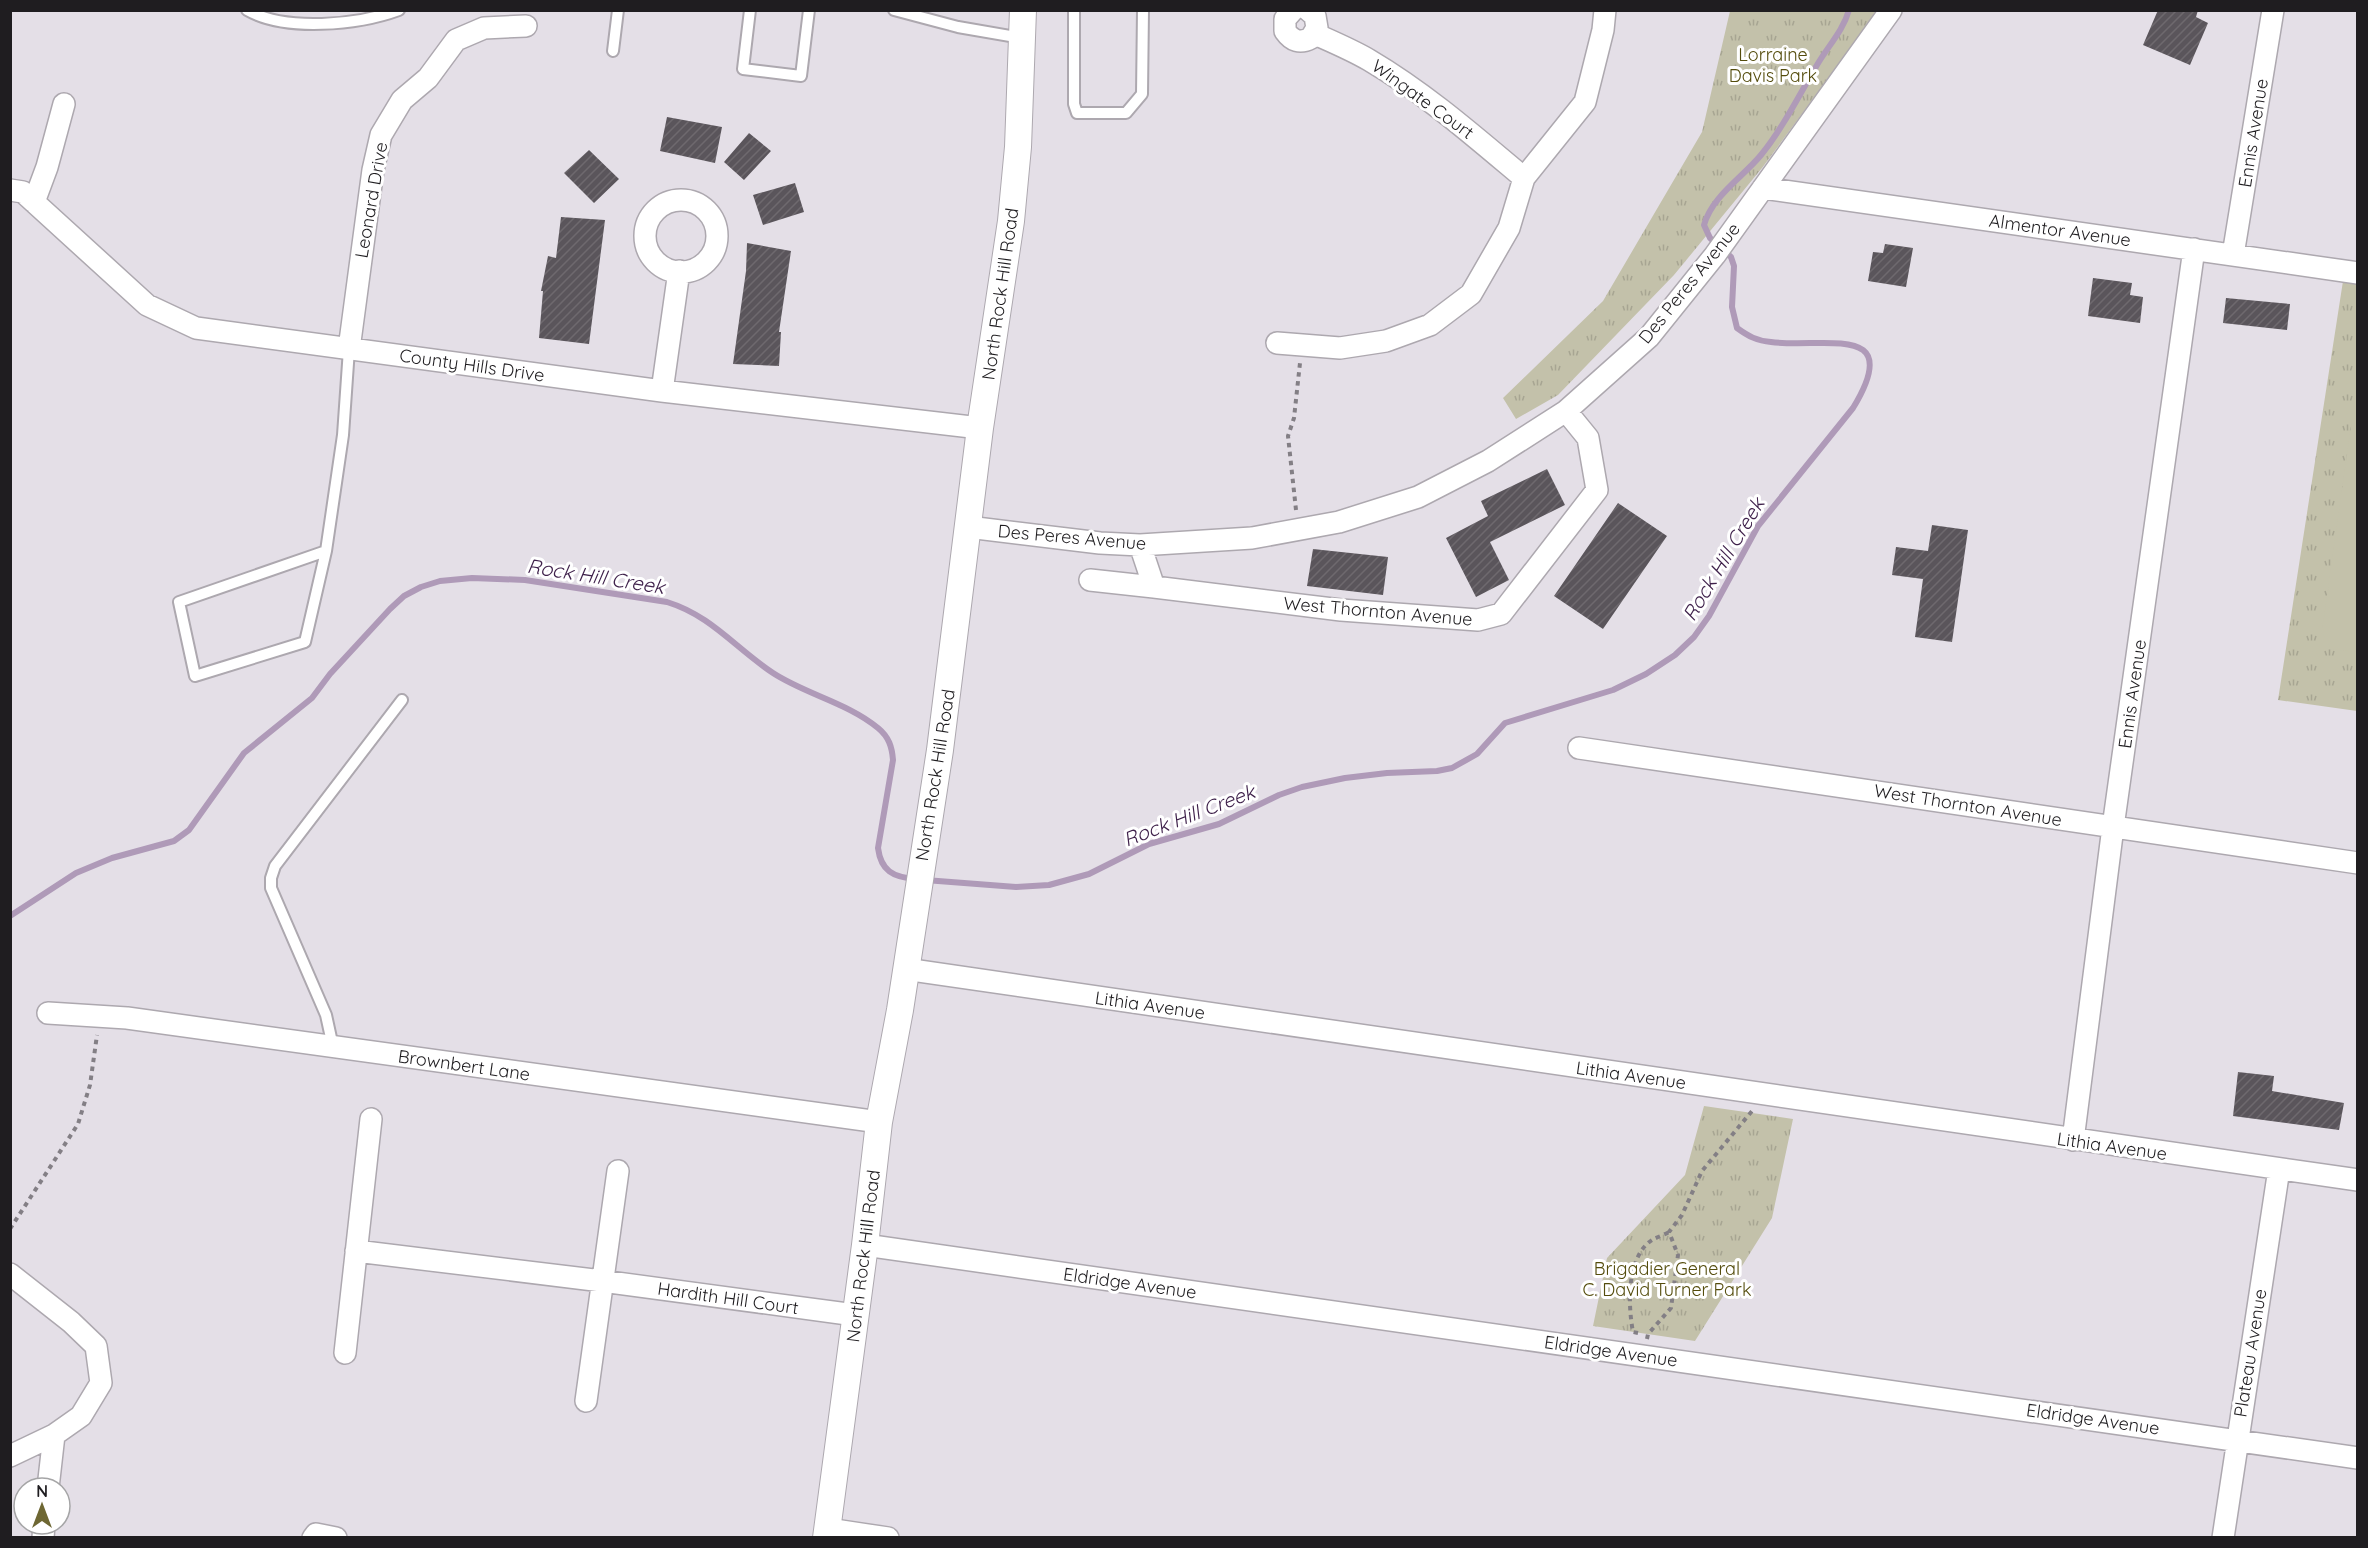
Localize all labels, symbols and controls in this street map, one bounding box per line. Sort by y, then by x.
park label: Lorraine Davis Park [1729,43,1817,87]
street label: Wingate Court [1367,54,1479,144]
street label: Ennis Avenue [2233,77,2273,189]
street label: Leonard Drive [349,140,393,260]
street label: North Rock Hill Road [977,206,1023,382]
street label: Almentor Avenue [1988,209,2132,251]
street label: Des Peres Avenue [1633,218,1745,348]
street label: County Hills Drive [398,343,546,387]
water label: Rock Hill Creek [1677,491,1771,625]
street label: Des Peres Avenue [997,519,1147,555]
water label: Rock Hill Creek [525,553,669,600]
street label: West Thornton Avenue [1282,591,1474,631]
street label: Ennis Avenue [2113,638,2151,750]
street label: North Rock Hill Road [910,688,960,862]
water label: Rock Hill Creek [1120,778,1260,852]
street label: West Thornton Avenue [1872,779,2064,831]
street label: Lithia Avenue [1093,986,1207,1024]
street label: Brownbert Lane [396,1044,532,1086]
street label: Lithia Avenue [1574,1056,1688,1094]
street label: Lithia Avenue [2055,1127,2169,1165]
street label: North Rock Hill Road [841,1168,885,1344]
park label: Brigadier General C. David Turner Park [1582,1257,1752,1301]
street label: Eldridge Avenue [1062,1262,1198,1304]
street label: Hardith Hill Court [656,1277,800,1319]
street label: Plateau Avenue [2229,1287,2271,1419]
street label: Eldridge Avenue [1543,1330,1679,1372]
street label: Eldridge Avenue [2025,1398,2161,1440]
north arrow [12,1476,72,1536]
text: N [36,1481,48,1501]

